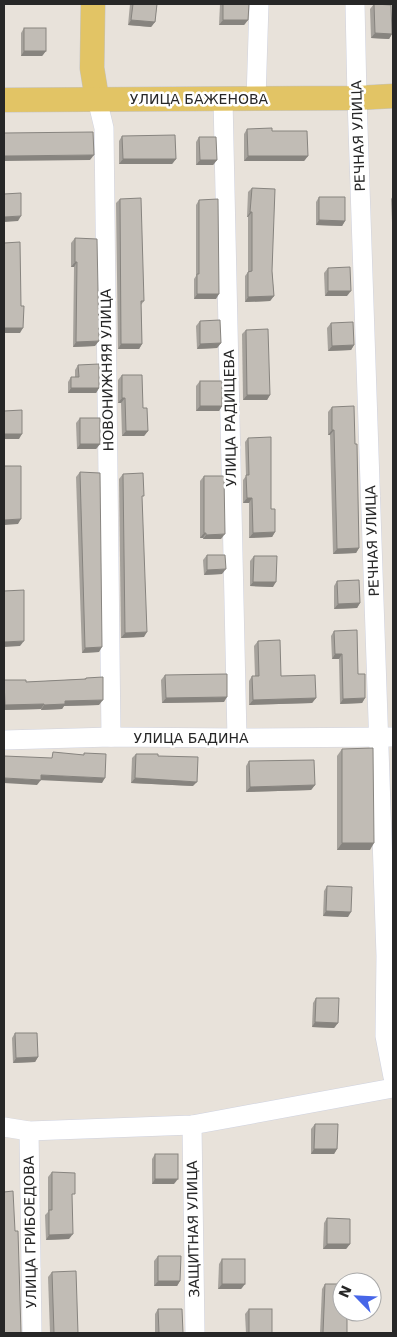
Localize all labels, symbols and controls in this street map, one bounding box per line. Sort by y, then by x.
street label: РЕЧНАЯ УЛИЦА [348,80,368,192]
street label: УЛИЦА БАЖЕНОВА [130,91,269,107]
street label: НОВОНИЖНЯЯ УЛИЦА [98,288,116,451]
street label: УЛИЦА РАДИЩЕВА [221,349,239,487]
street label: РЕЧНАЯ УЛИЦА [362,485,382,597]
street label: УЛИЦА БАДИНА [133,730,249,746]
street label: УЛИЦА ГРИБОЕДОВА [21,1155,39,1308]
street label: ЗАЩИТНАЯ УЛИЦА [184,1160,202,1298]
north arrow [332,1272,382,1322]
text: N [335,1283,355,1300]

